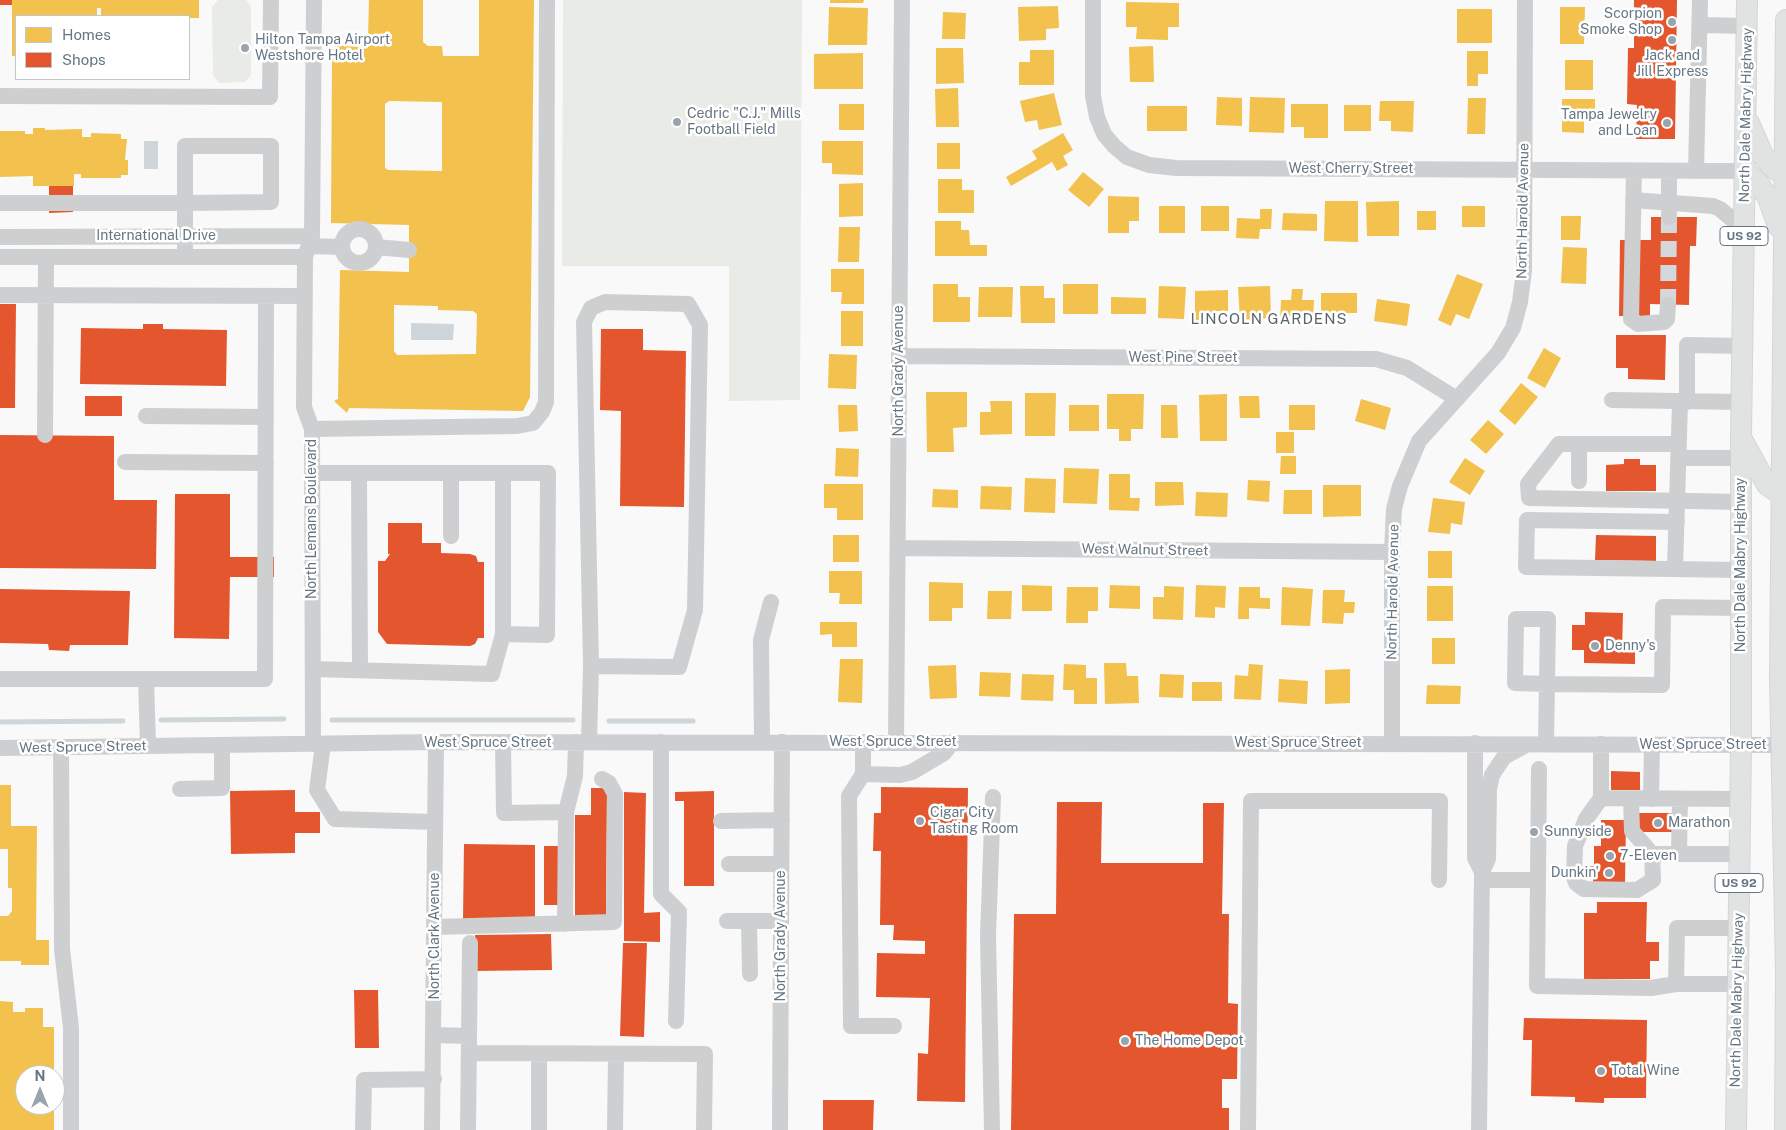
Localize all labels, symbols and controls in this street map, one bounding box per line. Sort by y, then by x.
place label: Scorpion Smoke Shop [1580,6,1662,38]
legend [15,15,190,80]
marker: Scorpion Smoke Shop [1666,16,1678,28]
text: Homes [62,26,111,43]
street label: North Dale Mabry Highway [1736,28,1756,202]
place label: Hilton Tampa Airport Westshore Hotel [255,32,390,64]
marker: Jack and Jill Express [1666,34,1678,46]
marker: Hilton Tampa Airport Westshore Hotel [239,42,251,54]
place label: Jack and Jill Express [1636,48,1708,80]
text: Shops [62,51,106,68]
place label: Cedric "C.J." Mills Football Field [687,106,801,138]
place label: Tampa Jewelry and Loan [1561,107,1657,140]
marker: Cedric "C.J." Mills Football Field [671,116,683,128]
marker: Tampa Jewelry and Loan [1661,117,1673,129]
street label: North Harold Avenue [1513,143,1533,279]
street label: West Cherry Street [1289,161,1413,177]
road number: US 92 [1720,227,1768,246]
street label: International Drive [96,228,216,244]
street label: North Grady Avenue [891,305,907,437]
district label: LINCOLN GARDENS [1189,310,1349,328]
street label: West Pine Street [1128,350,1238,366]
street label: North Lemans Boulevard [304,439,320,599]
street label: North Dale Mabry Highway [1733,478,1749,652]
street label: North Harold Avenue [1383,524,1403,660]
street label: West Walnut Street [1081,540,1209,560]
place label: Denny's [1605,638,1656,654]
marker: Denny's [1589,640,1601,652]
street label: West Spruce Street [829,734,957,750]
street label: West Spruce Street [424,735,552,751]
street label: West Spruce Street [1234,735,1362,751]
street label: West Spruce Street [19,737,147,757]
street label: West Spruce Street [1639,737,1767,753]
place label: Cigar City Tasting Room [930,805,1018,838]
marker: Cigar City Tasting Room [914,815,926,827]
place label: Marathon [1668,815,1730,831]
marker: Marathon [1652,817,1664,829]
place label: Sunnyside [1544,824,1612,840]
marker: Sunnyside [1528,826,1540,838]
place label: 7-Eleven [1620,848,1677,864]
marker: 7-Eleven [1604,850,1616,862]
place label: Dunkin' [1551,865,1599,881]
marker: Dunkin' [1603,867,1615,879]
street label: North Grady Avenue [773,870,789,1002]
street label: North Clark Avenue [427,873,443,999]
road number: US 92 [1715,874,1763,892]
street label: North Dale Mabry Highway [1727,913,1747,1087]
place label: The Home Depot [1135,1033,1244,1049]
marker: The Home Depot [1119,1035,1131,1047]
place label: Total Wine [1611,1063,1680,1079]
north arrow [15,1065,65,1115]
marker: Total Wine [1595,1065,1607,1077]
text: N [35,1068,45,1084]

